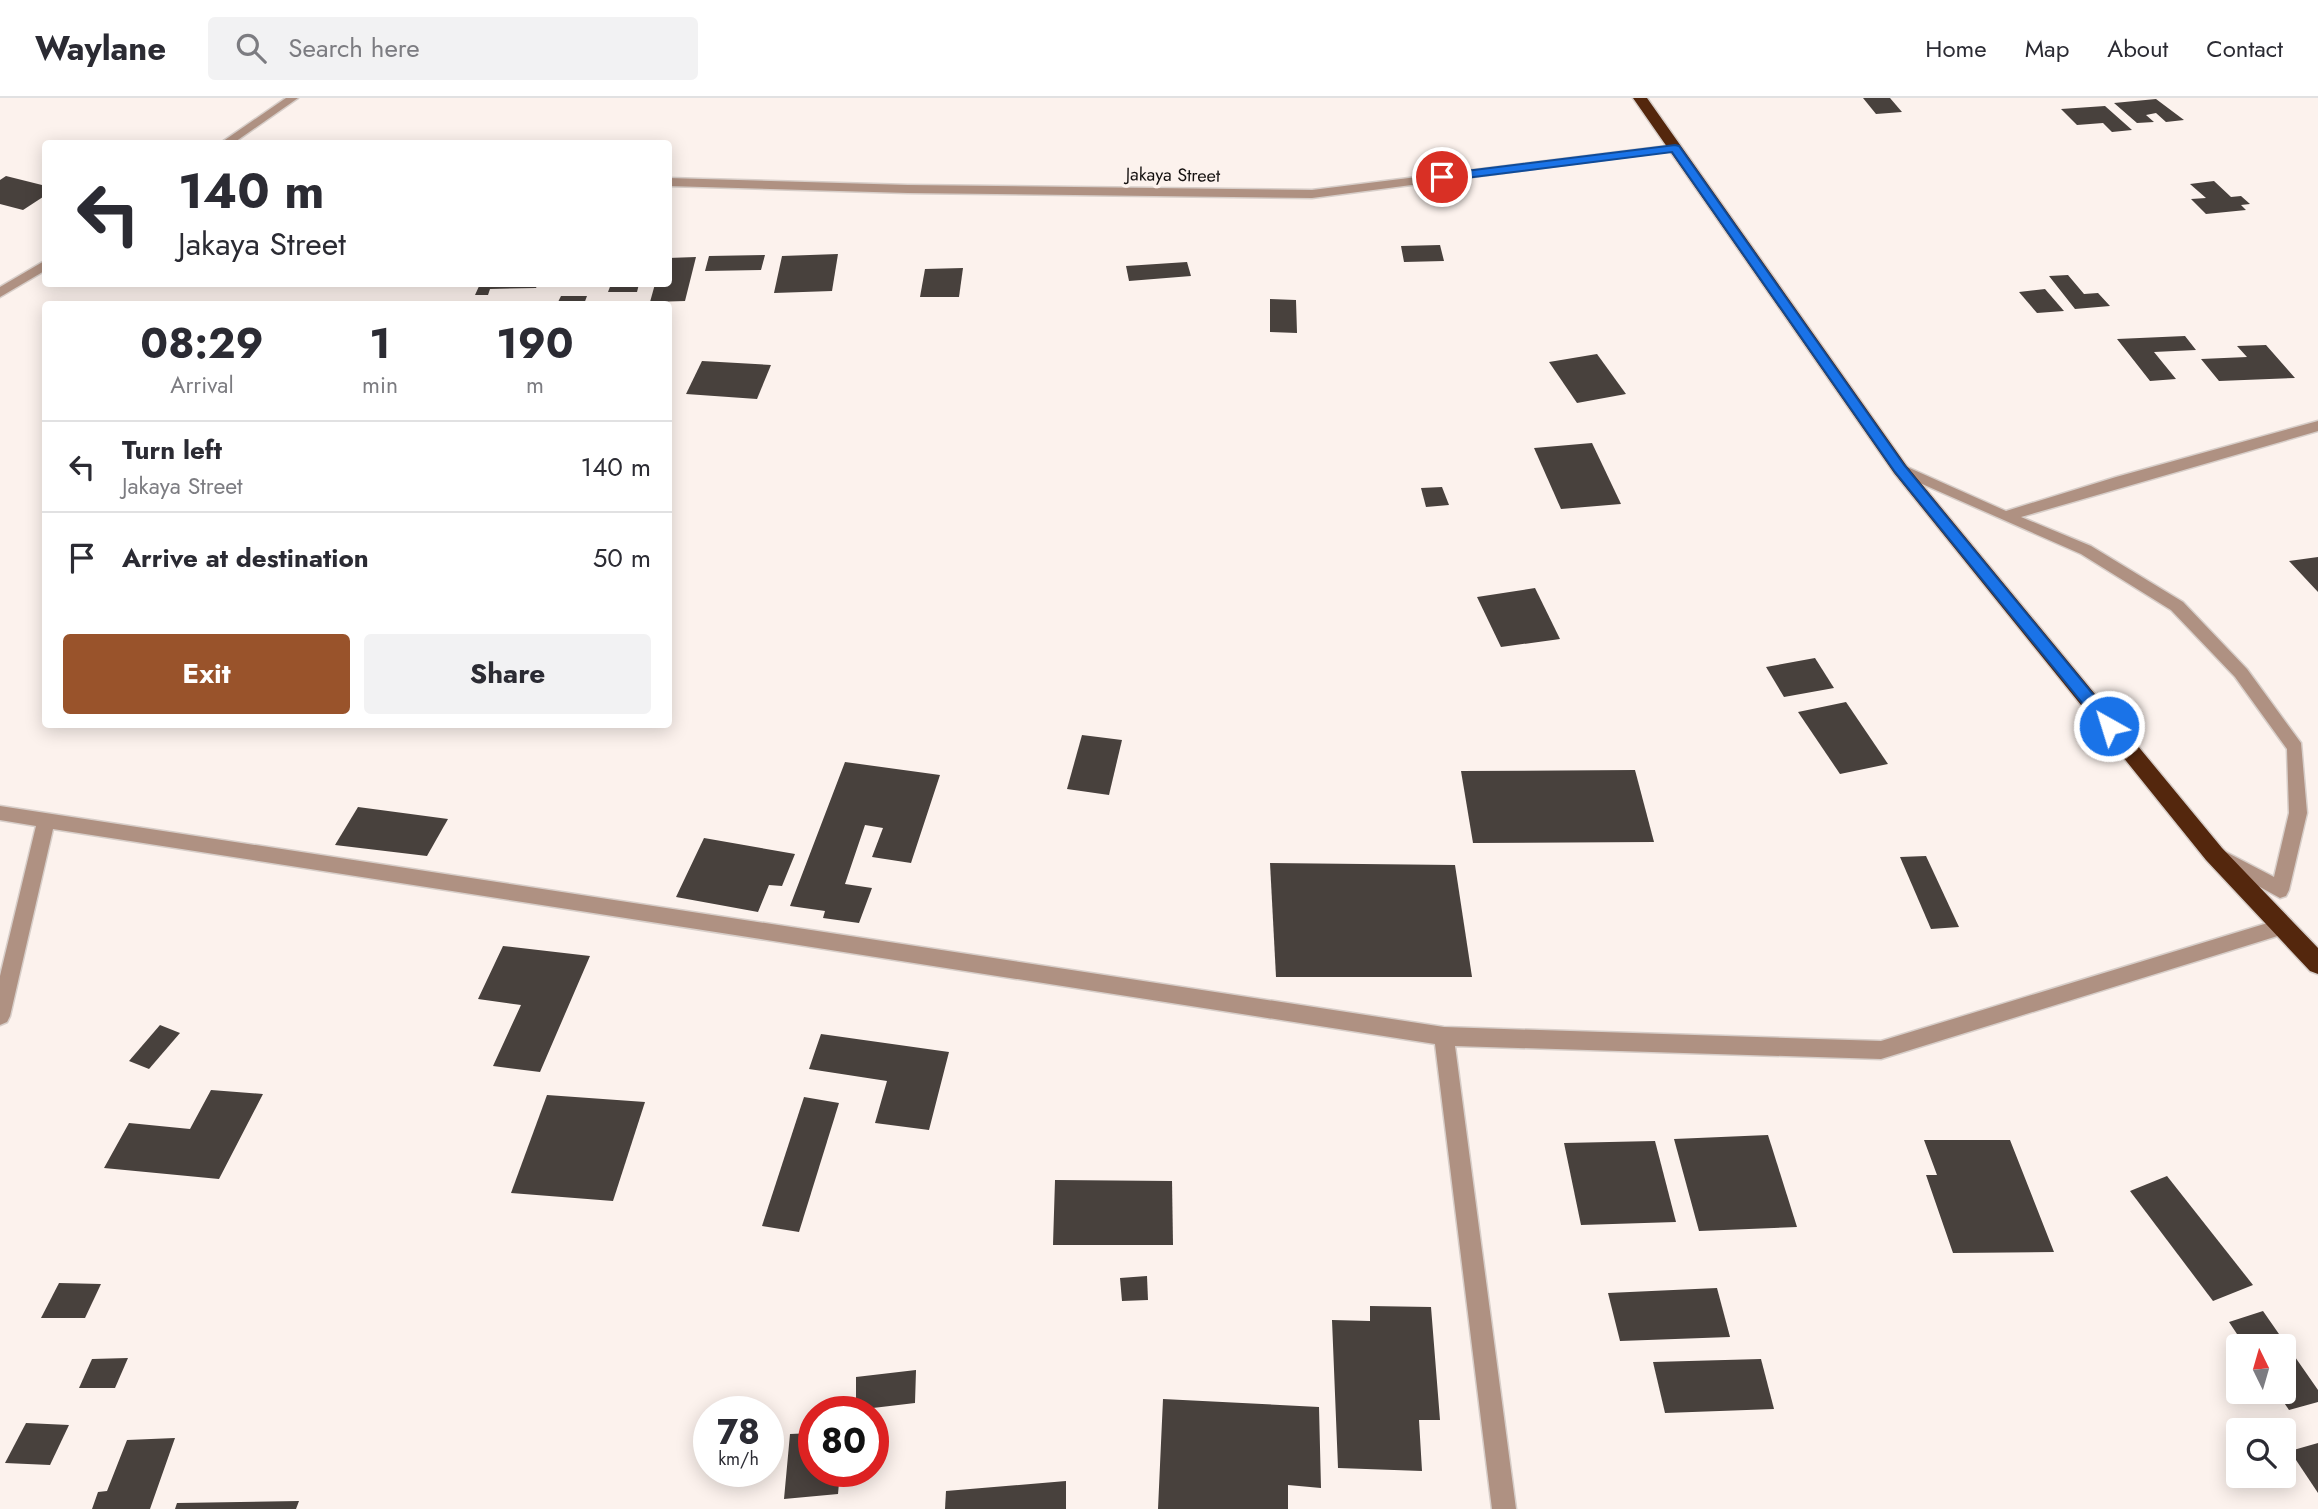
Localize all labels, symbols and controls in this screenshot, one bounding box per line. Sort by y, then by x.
search box [208,17,698,80]
text: Waylane [35,25,166,72]
icon: search [232,29,270,67]
text: Search here [288,29,420,67]
text: Home [1925,31,1987,66]
text: Map [2025,31,2069,66]
text: About [2107,31,2168,66]
text: Contact [2206,31,2283,66]
pin [1412,147,1472,207]
text: 140 m [178,156,324,226]
icon: arrive [1423,158,1461,196]
street label: Jakaya Street [1124,161,1221,189]
icon: left [63,168,154,259]
text: Jakaya Street [178,221,346,267]
text: 08:29 [140,313,264,374]
text: 1 [369,313,391,374]
text: 190 [496,313,574,374]
text: Arrival [170,368,234,402]
text: min [362,368,398,402]
text: m [526,368,544,402]
text: Turn left [122,431,222,469]
icon: left [63,448,101,486]
text: 140 m [580,448,651,486]
text: Jakaya Street [122,469,243,503]
icon: arrive [63,539,101,577]
text: Arrive at destination [122,539,369,577]
text: 50 m [593,539,651,577]
button: Exit [63,634,350,714]
button: Share [364,634,651,714]
position arrow [2072,689,2146,763]
north arrow [2226,1334,2296,1404]
map controls [2226,1334,2296,1488]
speed limit sign: 80 [798,1396,889,1487]
text: 78 [717,1407,760,1457]
button: search [2226,1418,2296,1488]
text: km/h [718,1446,759,1472]

